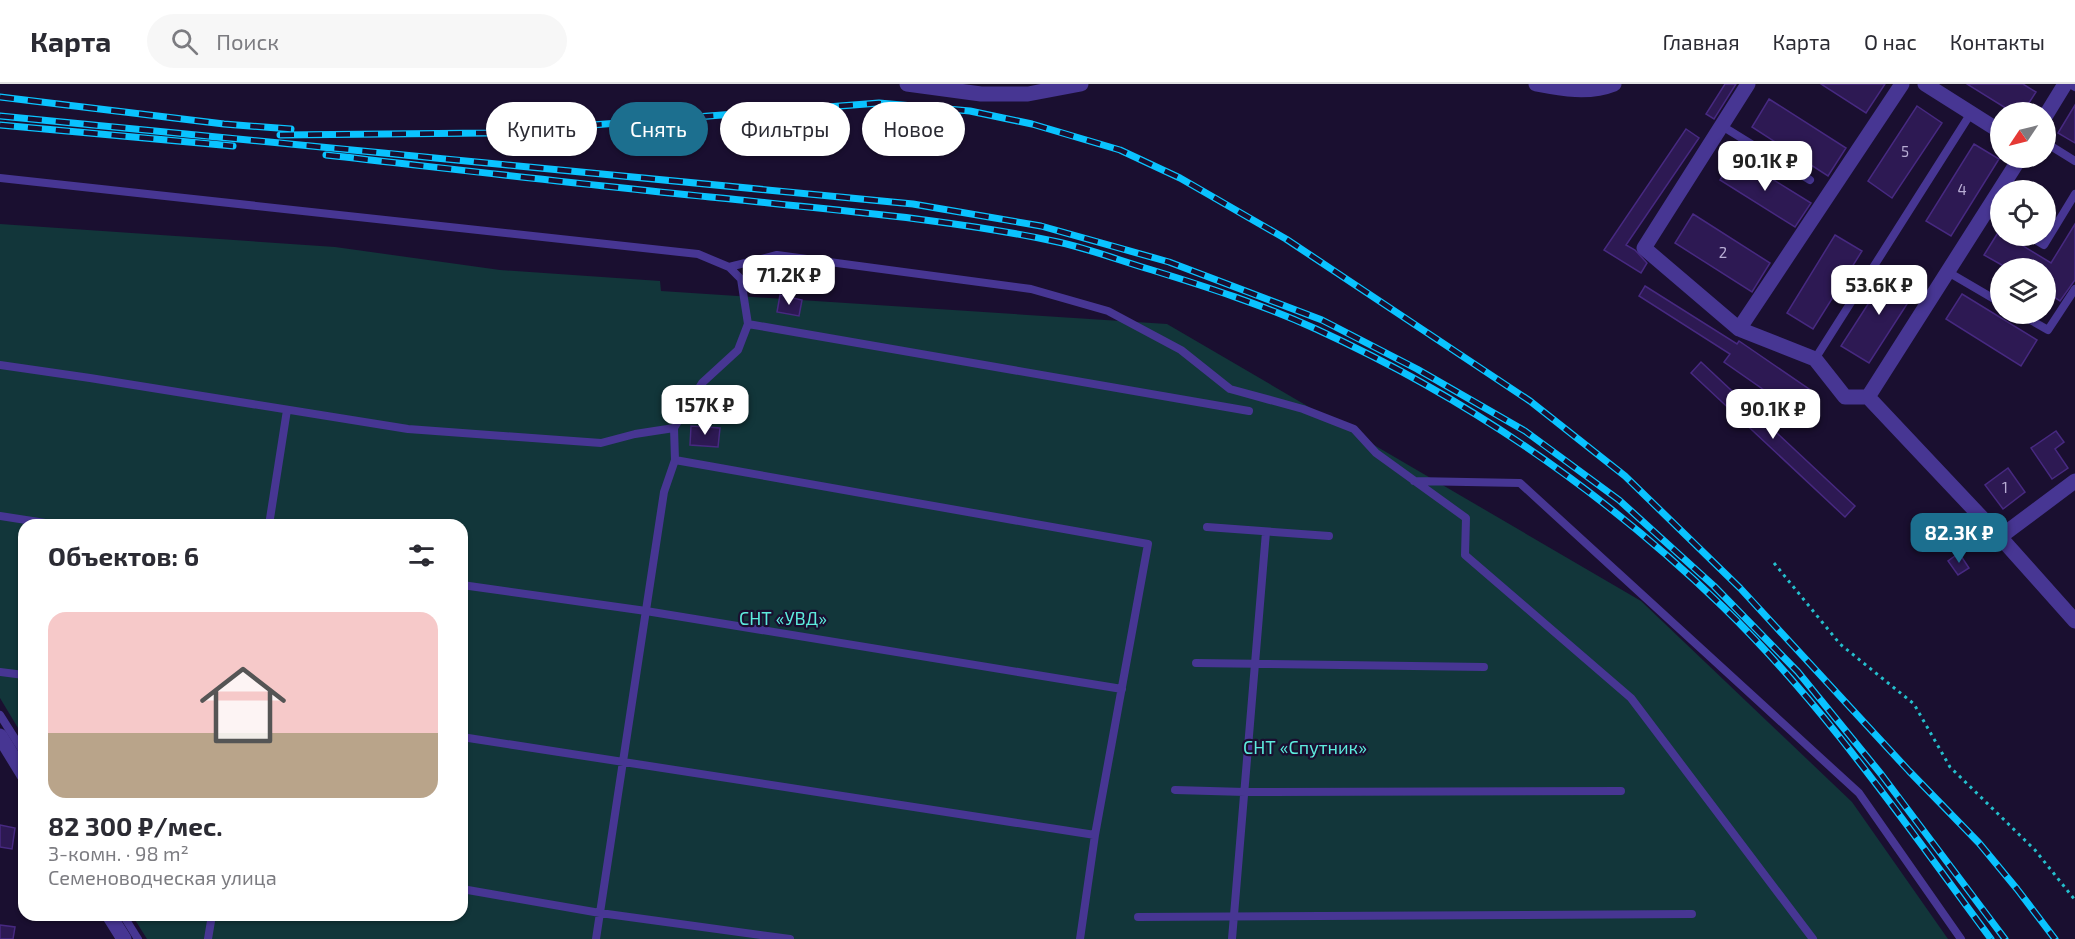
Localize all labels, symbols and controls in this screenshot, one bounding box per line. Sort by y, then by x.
search box [147,14,567,68]
text: Карта [30,24,111,58]
icon: search [168,25,201,58]
text: Поиск [216,28,279,54]
text: Главная [1663,29,1740,54]
text: Карта [1773,29,1831,54]
text: О нас [1864,29,1917,54]
text: Контакты [1950,29,2045,54]
chip: Купить [486,102,597,156]
chip: Снять [609,102,708,156]
chip: Фильтры [720,102,850,156]
chip: Новое [862,102,965,156]
north arrow [1990,102,2056,168]
map controls [1990,102,2056,324]
pin: 90.1K ₽ [1710,141,1820,192]
house number: 5 [1901,142,1909,160]
text: 90.1K ₽ [1732,148,1798,172]
house number: 4 [1957,180,1967,198]
button: locate [1990,180,2056,246]
house number: 2 [1719,243,1727,261]
pin: 71.2K ₽ [734,255,844,306]
button: layers [1990,258,2056,324]
text: 71.2K ₽ [757,262,821,286]
pin: 53.6K ₽ [1824,265,1934,316]
text: 53.6K ₽ [1845,272,1913,296]
pin: 157K ₽ [656,385,754,436]
pin: 90.1K ₽ [1718,389,1828,440]
text: 157K ₽ [676,392,734,416]
text: 90.1K ₽ [1740,396,1806,420]
house number: 1 [2002,478,2008,496]
pin: 82.3K ₽ [1904,513,2014,564]
text: 82.3K ₽ [1925,520,1993,544]
icon: filters [405,539,438,572]
text: Объектов: 6 [48,540,199,571]
park label: СНТ «УВД» [739,607,827,629]
icon: home [189,651,297,759]
park label: СНТ «Спутник» [1243,736,1367,758]
text: 82 300 ₽/мес. [48,810,223,841]
text: 3-комн. · 98 m² [48,841,189,865]
text: Семеноводческая улица [48,865,277,889]

